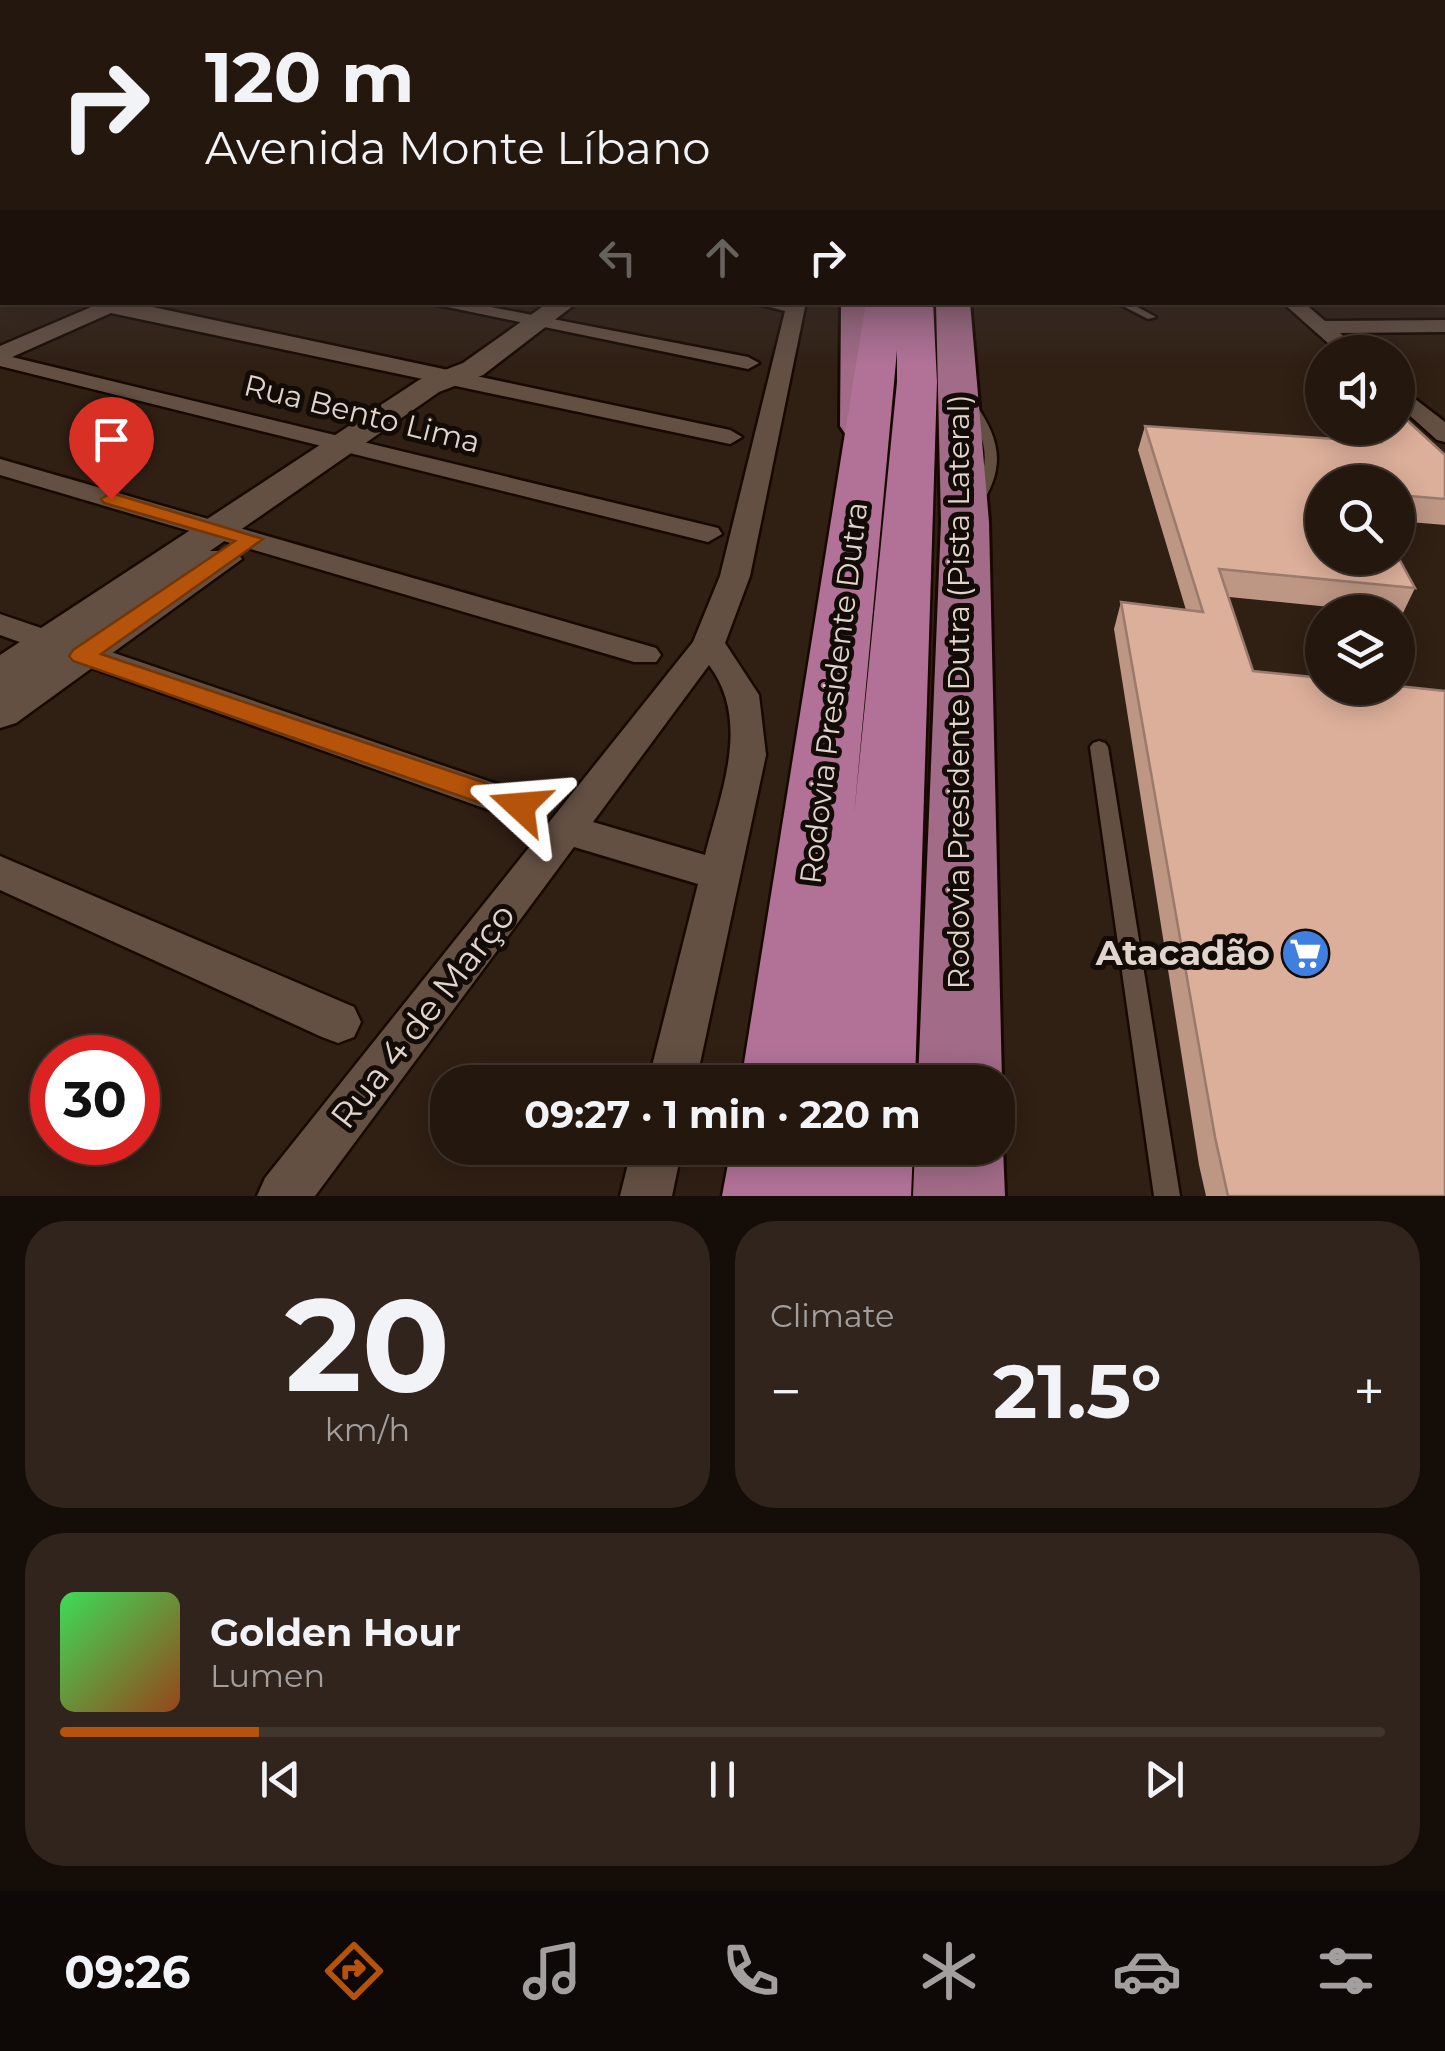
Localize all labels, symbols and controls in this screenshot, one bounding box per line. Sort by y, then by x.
text: 120 m [205,34,415,120]
icon: right [40,40,170,170]
text: Avenida Monte Líbano [205,120,711,175]
icon: left [590,230,645,285]
icon: ahead [695,230,750,285]
icon: right [800,230,855,285]
map controls [1305,335,1415,705]
button: sound [1305,335,1415,445]
street label: Rua Bento Lima [240,366,484,461]
street label: Rodovia Presidente Dutra (Pista Lateral) [940,394,977,990]
pin [69,397,154,500]
icon: arrive [84,412,139,467]
button: search [1305,465,1415,575]
street label: Rodovia Presidente Dutra [792,500,875,886]
button: layers [1305,595,1415,705]
position arrow [468,754,572,858]
street label: Rua 4 de Março [321,894,524,1137]
supermarket icon: Atacadão [1279,927,1331,979]
place label: Atacadão [1095,931,1270,974]
speed limit sign: 30 [30,1035,160,1165]
text: 09:27 · 1 min · 220 m [524,1091,921,1138]
text: 20 [285,1265,450,1424]
text: Climate [770,1296,894,1335]
text: 21.5° [993,1345,1162,1437]
text: − [770,1358,802,1425]
text: + [1353,1358,1385,1425]
text: km/h [325,1410,410,1449]
text: Golden Hour [210,1609,461,1656]
text: Lumen [210,1656,325,1695]
icon: previous [253,1752,308,1807]
icon: pause [695,1752,750,1807]
icon: next [1137,1752,1192,1807]
icon: directions [319,1936,389,2006]
icon: music [517,1936,587,2006]
icon: phone [716,1936,786,2006]
icon: climate [914,1936,984,2006]
icon: car [1112,1936,1182,2006]
icon: filters [1311,1936,1381,2006]
text: 09:26 [64,1944,190,1999]

